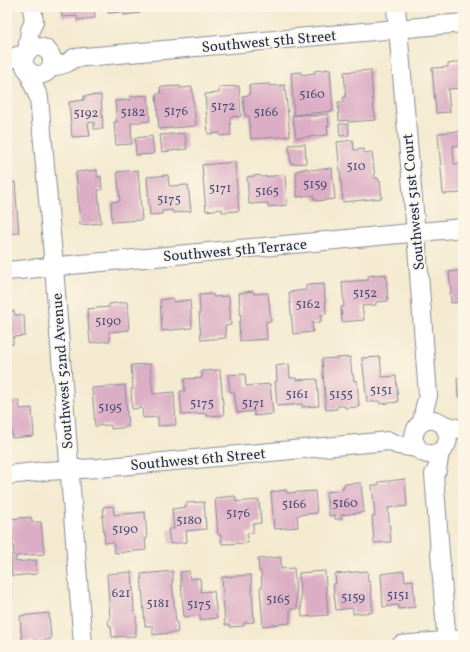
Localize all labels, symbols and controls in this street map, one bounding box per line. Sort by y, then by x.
street label: Southwest 5th Street [201,26,337,59]
house number: 5160 [299,86,325,104]
house number: 5172 [211,98,235,116]
house number: 5176 [164,103,189,121]
house number: 5182 [121,104,145,122]
house number: 5166 [254,104,279,122]
house number: 5192 [73,105,99,123]
street label: Southwest 51st Court [398,133,431,271]
house number: 510 [346,158,366,176]
house number: 5159 [303,176,327,194]
house number: 5171 [209,180,231,198]
house number: 5165 [255,183,279,201]
house number: 5175 [157,191,181,209]
street label: Southwest 5th Terrace [162,235,308,268]
house number: 5152 [353,285,377,303]
street label: Southwest 52nd Avenue [48,292,79,450]
house number: 5162 [296,296,320,314]
house number: 5190 [95,313,121,331]
house number: 5151 [370,382,392,400]
house number: 5161 [286,386,308,404]
house number: 5155 [329,386,353,404]
house number: 5175 [190,395,214,413]
house number: 5171 [242,395,264,413]
house number: 5195 [98,399,122,417]
street label: Southwest 6th Street [130,444,267,477]
house number: 5160 [332,495,358,513]
house number: 5166 [282,496,307,514]
house number: 5176 [226,505,251,523]
house number: 5180 [176,512,202,530]
house number: 5190 [112,521,138,539]
house number: 621 [112,585,130,603]
house number: 5151 [387,587,409,605]
house number: 5159 [341,589,365,607]
house number: 5165 [266,591,290,609]
house number: 5181 [147,595,169,613]
house number: 5175 [187,596,211,614]

